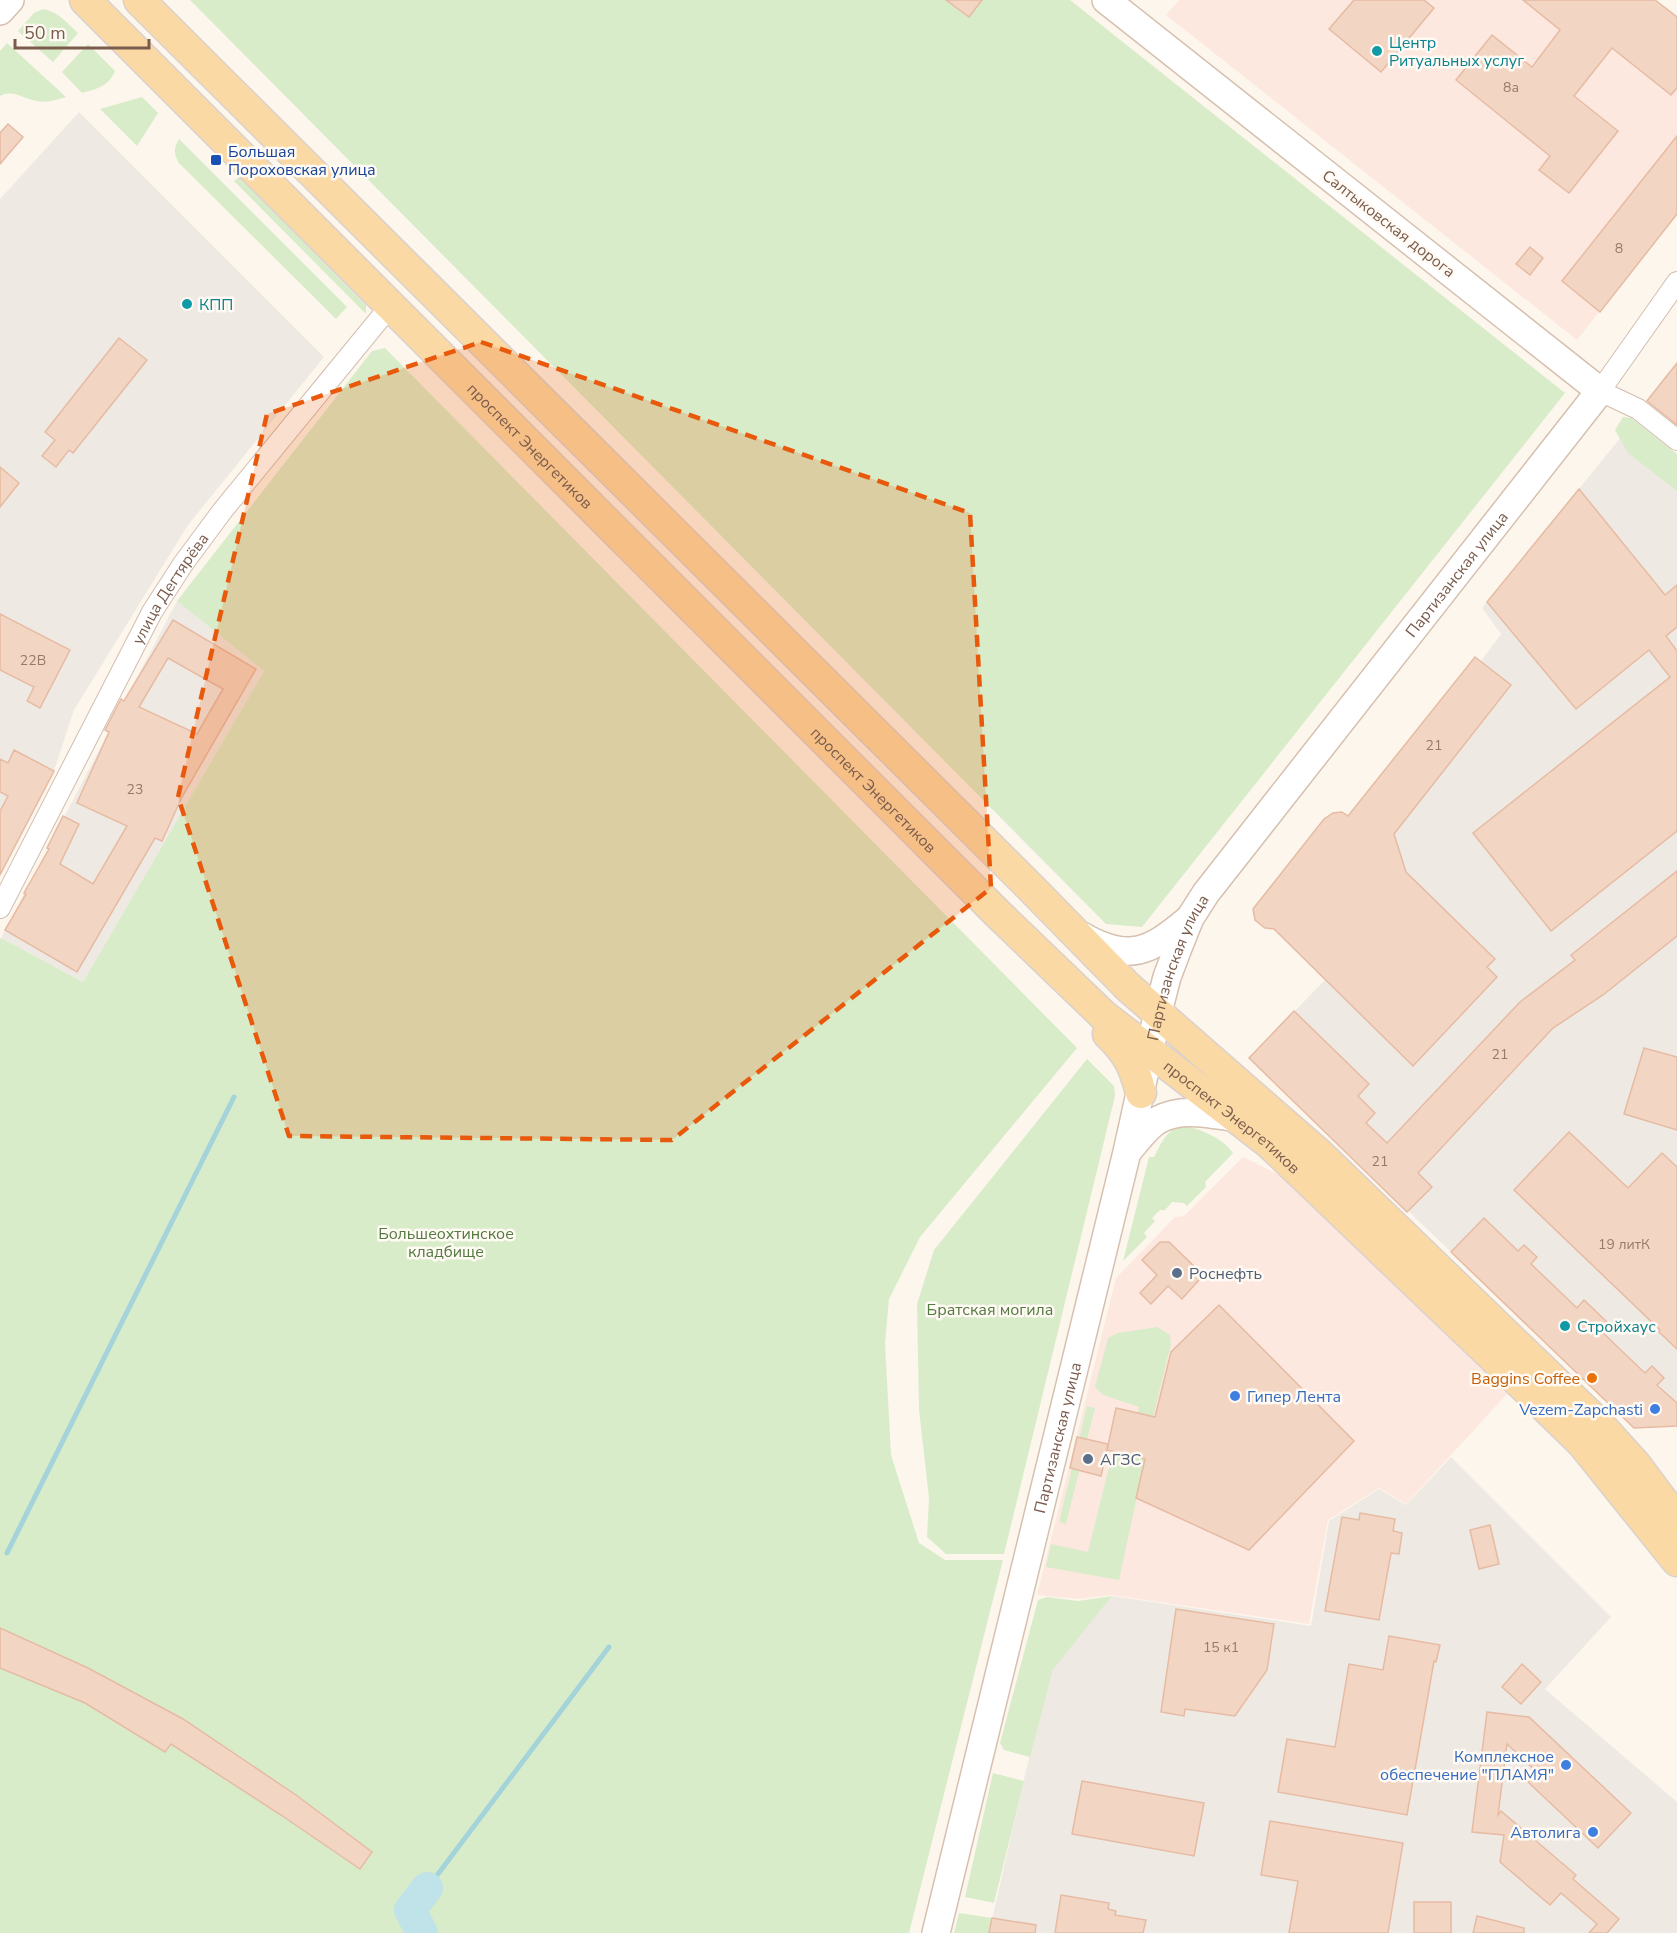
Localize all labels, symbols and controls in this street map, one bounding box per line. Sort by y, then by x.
scale bar [15,12,148,50]
text: 50 m [24,21,66,45]
place label: Центр Ритуальных услуг [1389,32,1524,72]
marker: Центр Ритуальных услуг [1370,44,1384,58]
house number: 8а [1503,78,1519,97]
place label: Большая Пороховская улица [228,141,376,181]
marker: Большая Пороховская улица [209,153,223,167]
street label: Салтыковская дорога [1317,165,1460,283]
house number: 8 [1615,239,1623,258]
place label: КПП [199,294,233,316]
marker: КПП [180,297,194,311]
street label: проспект Энергетиков [462,379,598,514]
street label: Партизанская улица [1401,507,1514,642]
street label: улица Дегтярёва [127,529,214,649]
house number: 22В [20,651,46,670]
street label: проспект Энергетиков [805,722,941,858]
house number: 21 [1426,736,1442,755]
house number: 23 [127,780,143,799]
street label: Партизанская улица [1142,890,1214,1043]
house number: 21 [1492,1045,1508,1064]
street label: проспект Энергетиков [1159,1056,1305,1179]
house number: 21 [1372,1152,1388,1171]
park label: Большеохтинское кладбище [378,1223,514,1263]
house number: 19 литК [1598,1235,1650,1254]
place label: Роснефть [1189,1263,1262,1285]
marker: Роснефть [1170,1266,1184,1280]
park label: Братская могила [927,1299,1053,1321]
place label: Стройхаус [1577,1316,1656,1338]
marker: Стройхаус [1558,1319,1572,1333]
street label: Партизанская улица [1029,1360,1087,1516]
place label: Baggins Coffee [1471,1368,1580,1390]
marker: Baggins Coffee [1585,1371,1599,1385]
place label: Гипер Лента [1247,1386,1341,1408]
marker: Гипер Лента [1228,1389,1242,1403]
place label: Vezem-Zapchasti [1518,1399,1643,1421]
marker: Vezem-Zapchasti [1648,1402,1662,1416]
place label: АГЗС [1100,1449,1142,1471]
marker: АГЗС [1081,1452,1095,1466]
house number: 15 к1 [1203,1638,1239,1657]
place label: Комплексное обеспечение "ПЛАМЯ" [1380,1746,1554,1786]
marker: Комплексное обеспечение "ПЛАМЯ" [1559,1758,1573,1772]
place label: Автолига [1510,1822,1581,1844]
marker: Автолига [1586,1825,1600,1839]

